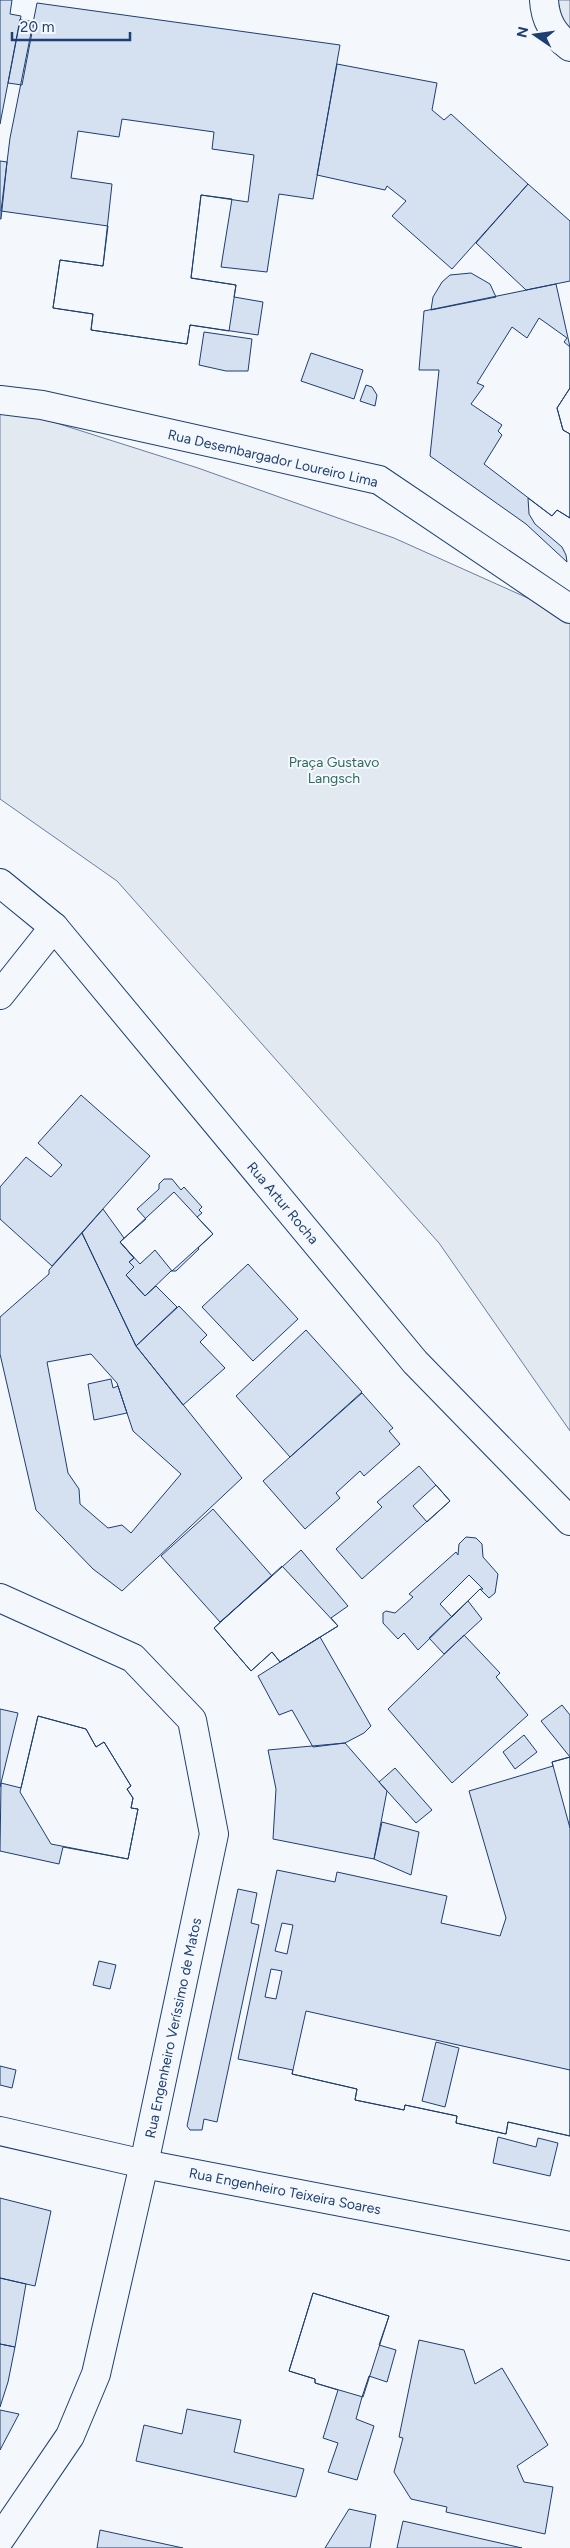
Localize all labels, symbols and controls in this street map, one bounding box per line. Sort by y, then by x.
scale bar [12,10,130,42]
north arrow [510,10,560,60]
text: 20 m [20,18,54,36]
text: N [513,25,532,39]
street label: Rua Desembargador Loureiro Lima [166,426,380,491]
park label: Praça Gustavo Langsch [289,754,379,787]
street label: Rua Artur Rocha [243,1159,322,1248]
street label: Rua Engenheiro Veríssimo de Matos [142,1916,205,2140]
street label: Rua Engenheiro Teixeira Soares [187,2165,382,2218]

